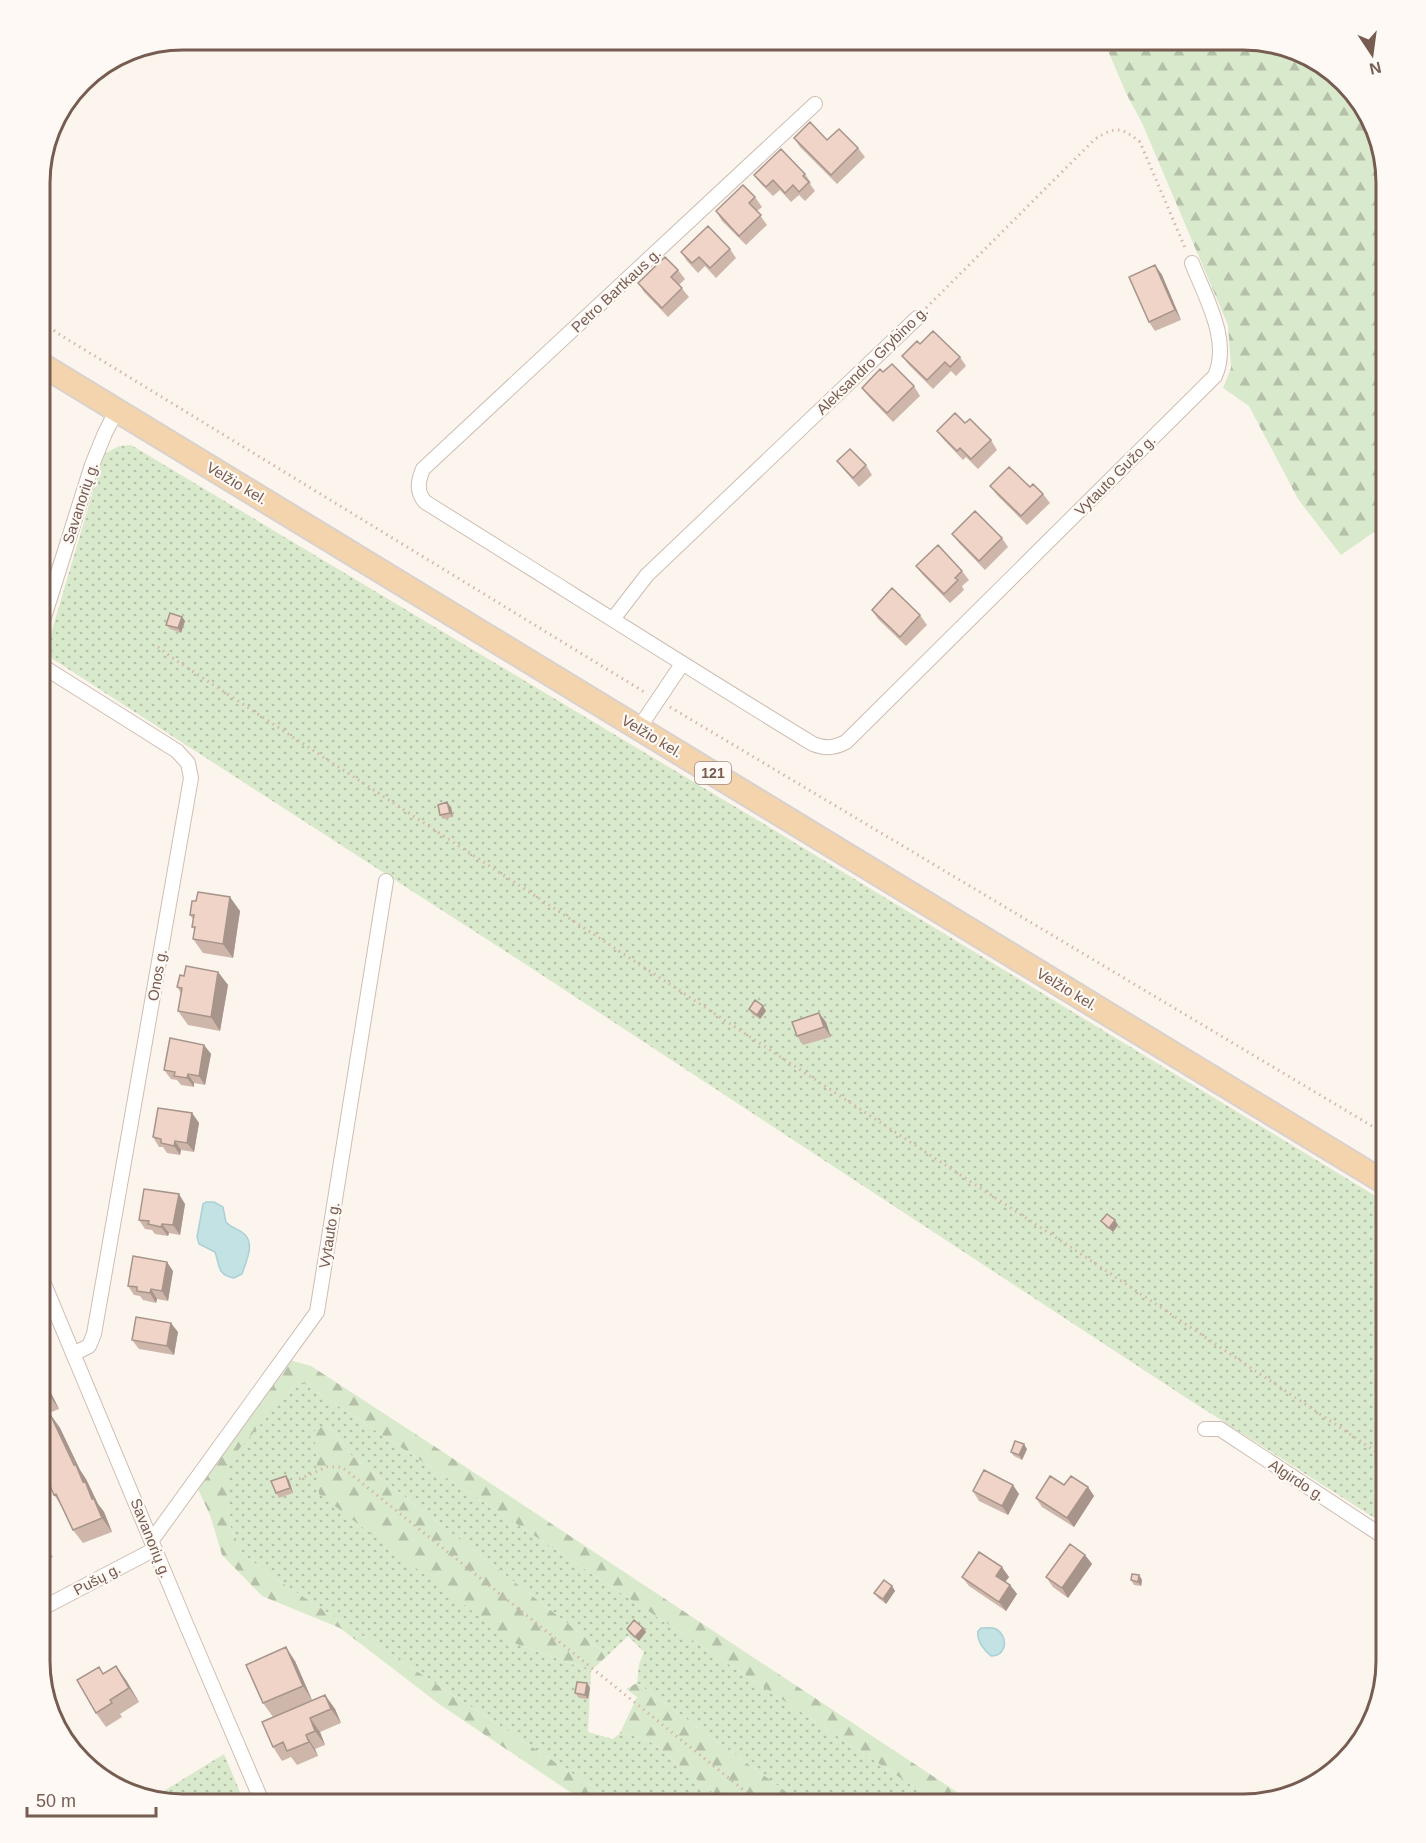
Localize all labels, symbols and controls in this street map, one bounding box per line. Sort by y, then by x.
north arrow [1342,24,1402,84]
text: N [1368,59,1383,78]
street label: Petro Bartkaus g. [568,244,664,336]
street label: Aleksandro Grybino g. [813,302,931,418]
street label: Vytauto Gužo g. [1071,431,1159,519]
street label: Velžio kel. [204,458,270,508]
street label: Savanorių g. [59,460,101,546]
street label: Velžio kel. [619,711,685,761]
road number: 121 [695,762,731,784]
street label: Onos g. [144,948,170,1002]
street label: Velžio kel. [1034,964,1100,1014]
street label: Vytauto g. [315,1201,343,1269]
street label: Algirdo g. [1266,1456,1328,1504]
street label: Savanorių g. [127,1496,175,1580]
street label: Pušų g. [71,1560,123,1598]
scale bar [27,1780,156,1818]
text: 50 m [36,1791,76,1811]

